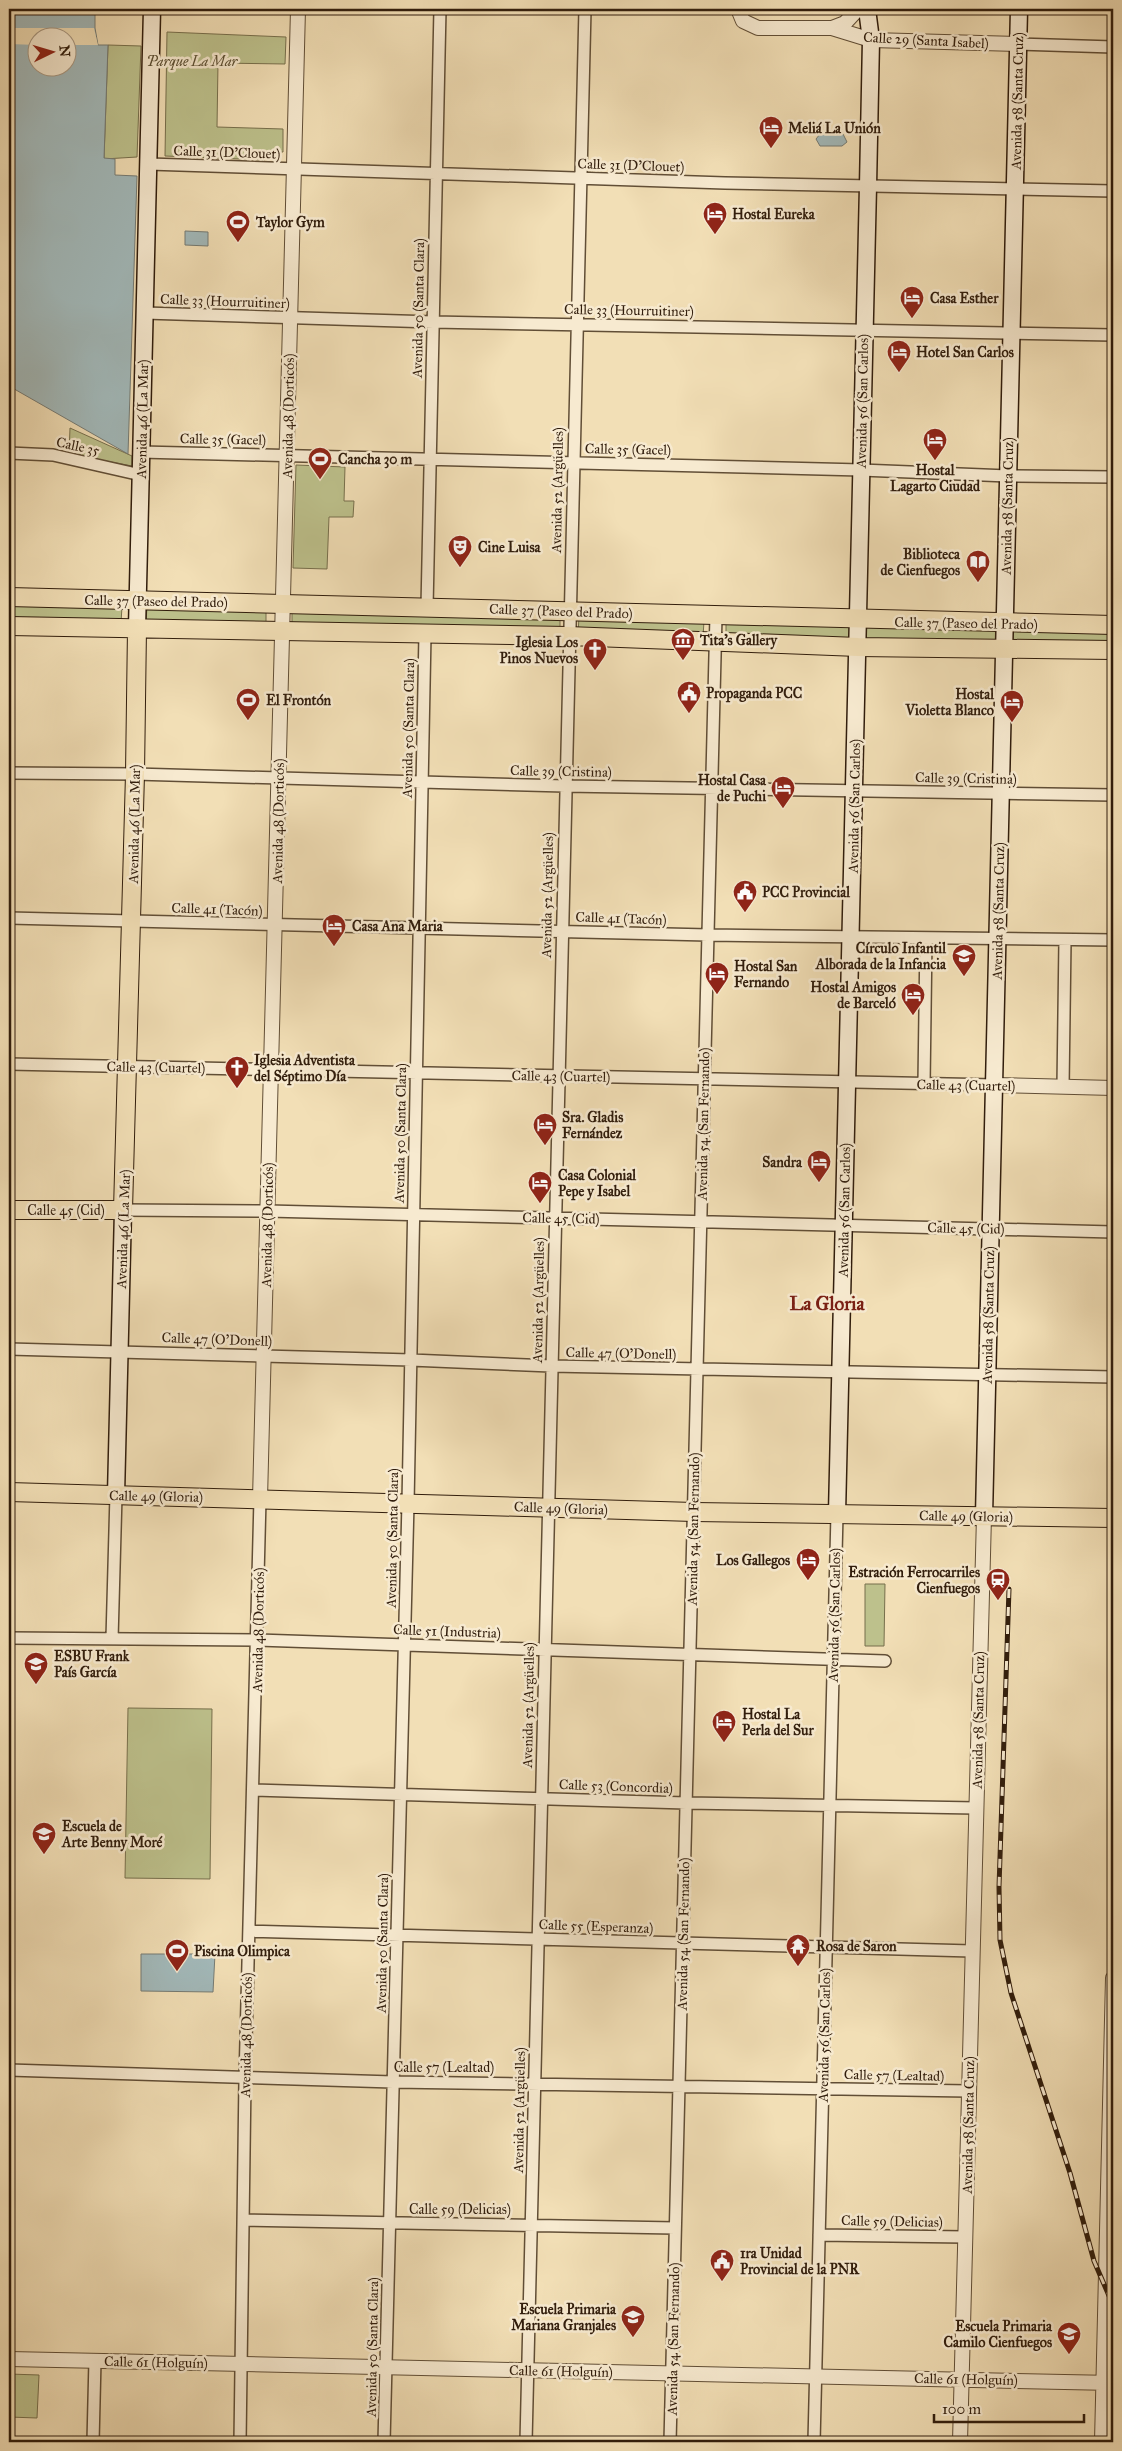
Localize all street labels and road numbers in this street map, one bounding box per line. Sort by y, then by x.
street label: Calle 29 (Santa Isabel) [863,29,989,53]
street label: Avenida 58 (Santa Cruz) [1008,32,1028,171]
street label: Calle 31 (D'Clouet) [173,142,281,164]
street label: Calle 31 (D'Clouet) [577,155,685,177]
street label: Avenida 50 (Santa Clara) [409,238,429,379]
street label: Calle 33 (Hourruitiner) [160,291,290,313]
street label: Calle 33 (Hourruitiner) [564,301,694,321]
street label: Avenida 56 (San Carlos) [853,334,873,469]
street label: Avenida 48 (Dorticós) [279,353,299,480]
street label: Avenida 46 (La Mar) [133,359,153,480]
street label: Avenida 52 (Argüelles) [548,427,568,554]
street label: Calle 35 (Gacel) [180,430,266,450]
street label: Calle 35 [55,434,102,459]
street label: Avenida 58 (Santa Cruz) [998,437,1018,576]
street label: Calle 35 (Gacel) [585,440,671,460]
street label: Calle 37 (Paseo del Prado) [84,592,228,612]
street label: Calle 37 (Paseo del Prado) [489,600,633,623]
street label: Calle 37 (Paseo del Prado) [894,614,1038,634]
street label: Avenida 50 (Santa Clara) [399,658,419,799]
street label: Avenida 56 (San Carlos) [845,739,865,874]
street label: Avenida 48 (Dorticós) [269,758,289,885]
street label: Calle 39 (Cristina) [510,762,612,782]
street label: Avenida 46 (La Mar) [125,764,145,885]
street label: Calle 39 (Cristina) [915,769,1017,789]
street label: Avenida 52 (Argüelles) [538,832,558,959]
street label: Avenida 58 (Santa Cruz) [989,842,1009,981]
street label: Calle 41 (Tacón) [171,899,263,921]
street label: Calle 41 (Tacón) [575,908,667,930]
street label: Avenida 54 (San Fernando) [694,1047,714,1202]
street label: Calle 43 (Cuartel) [106,1058,206,1078]
street label: Avenida 50 (Santa Clara) [391,1063,411,1204]
street label: Calle 43 (Cuartel) [511,1067,611,1087]
street label: Calle 43 (Cuartel) [916,1076,1016,1096]
street label: Avenida 56 (San Carlos) [835,1143,855,1278]
street label: Avenida 48 (Dorticós) [258,1162,278,1289]
street label: Avenida 46 (La Mar) [113,1169,135,1290]
street label: Calle 45 (Cid) [27,1202,105,1220]
street label: Calle 45 (Cid) [522,1209,600,1229]
street label: Calle 45 (Cid) [927,1219,1005,1239]
street label: Avenida 52 (Argüelles) [529,1237,549,1364]
street label: Avenida 58 (Santa Cruz) [979,1246,999,1385]
street label: Calle 47 (O'Donell) [161,1329,273,1351]
street label: Calle 47 (O'Donell) [565,1344,676,1364]
street label: Avenida 54 (San Fernando) [684,1452,704,1607]
street label: Avenida 50 (Santa Clara) [383,1468,403,1609]
street label: Calle 49 (Gloria) [109,1487,203,1507]
street label: Calle 49 (Gloria) [514,1498,608,1520]
street label: Calle 49 (Gloria) [919,1507,1013,1527]
street label: Avenida 56 (San Carlos) [825,1548,845,1683]
street label: Avenida 48 (Dorticós) [249,1567,269,1694]
street label: Calle 51 (Industria) [393,1621,501,1643]
street label: Avenida 52 (Argüelles) [519,1642,539,1769]
street label: Avenida 58 (Santa Cruz) [969,1651,989,1790]
street label: Calle 53 (Concordia) [559,1776,673,1798]
street label: Avenida 54 (San Fernando) [674,1857,694,2012]
street label: Avenida 50 (Santa Clara) [373,1873,393,2014]
street label: Calle 55 (Esperanza) [538,1916,654,1938]
street label: Avenida 56 (San Carlos) [815,1968,835,2103]
street label: Avenida 48 (Dorticós) [237,1972,257,2099]
street label: Avenida 52 (Argüelles) [510,2047,530,2174]
street label: Avenida 58 (Santa Cruz) [959,2056,979,2195]
street label: Calle 57 (Lealtad) [394,2059,494,2077]
street label: Calle 57 (Lealtad) [844,2066,944,2086]
street label: Calle 59 (Delicias) [409,2201,511,2219]
street label: Calle 59 (Delicias) [841,2212,943,2232]
street label: Avenida 54 (San Fernando) [664,2262,684,2417]
street label: Avenida 50 (Santa Clara) [363,2277,383,2418]
street label: Calle 61 (Holguín) [104,2353,208,2373]
street label: Calle 61 (Holguín) [509,2362,613,2382]
street label: Calle 61 (Holguín) [914,2370,1018,2390]

